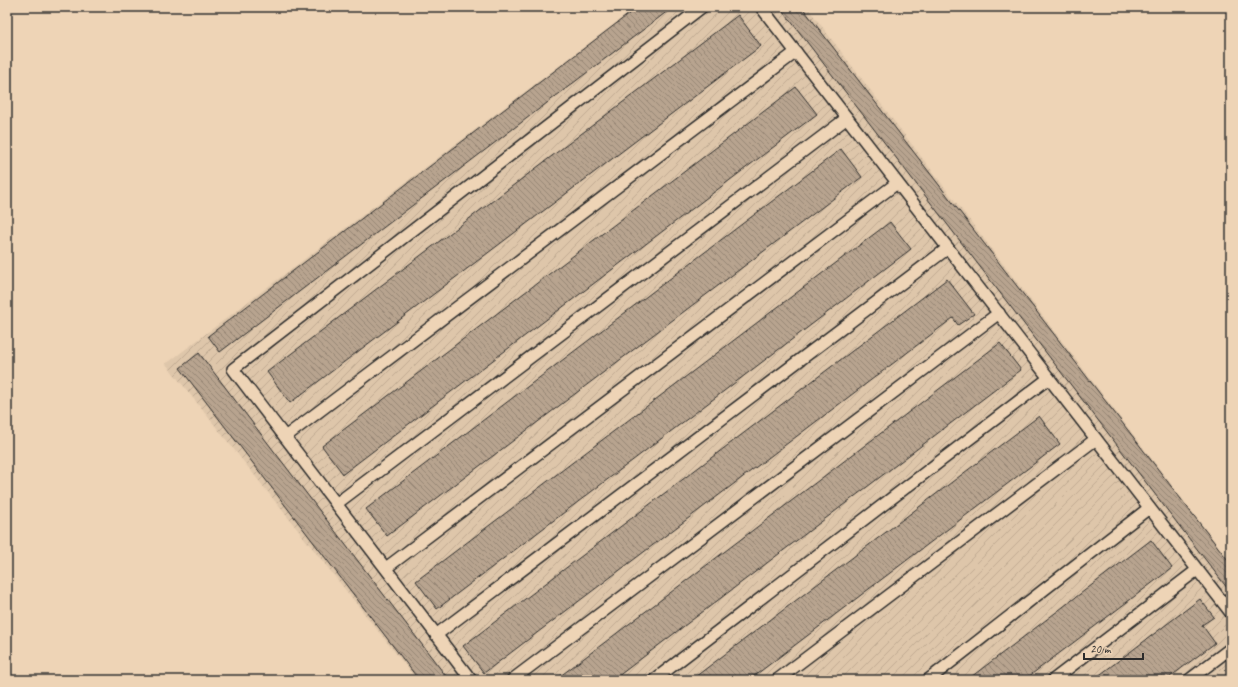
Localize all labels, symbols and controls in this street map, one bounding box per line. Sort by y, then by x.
scale bar [1084,635,1143,661]
text: 20 m [1090,641,1112,657]

